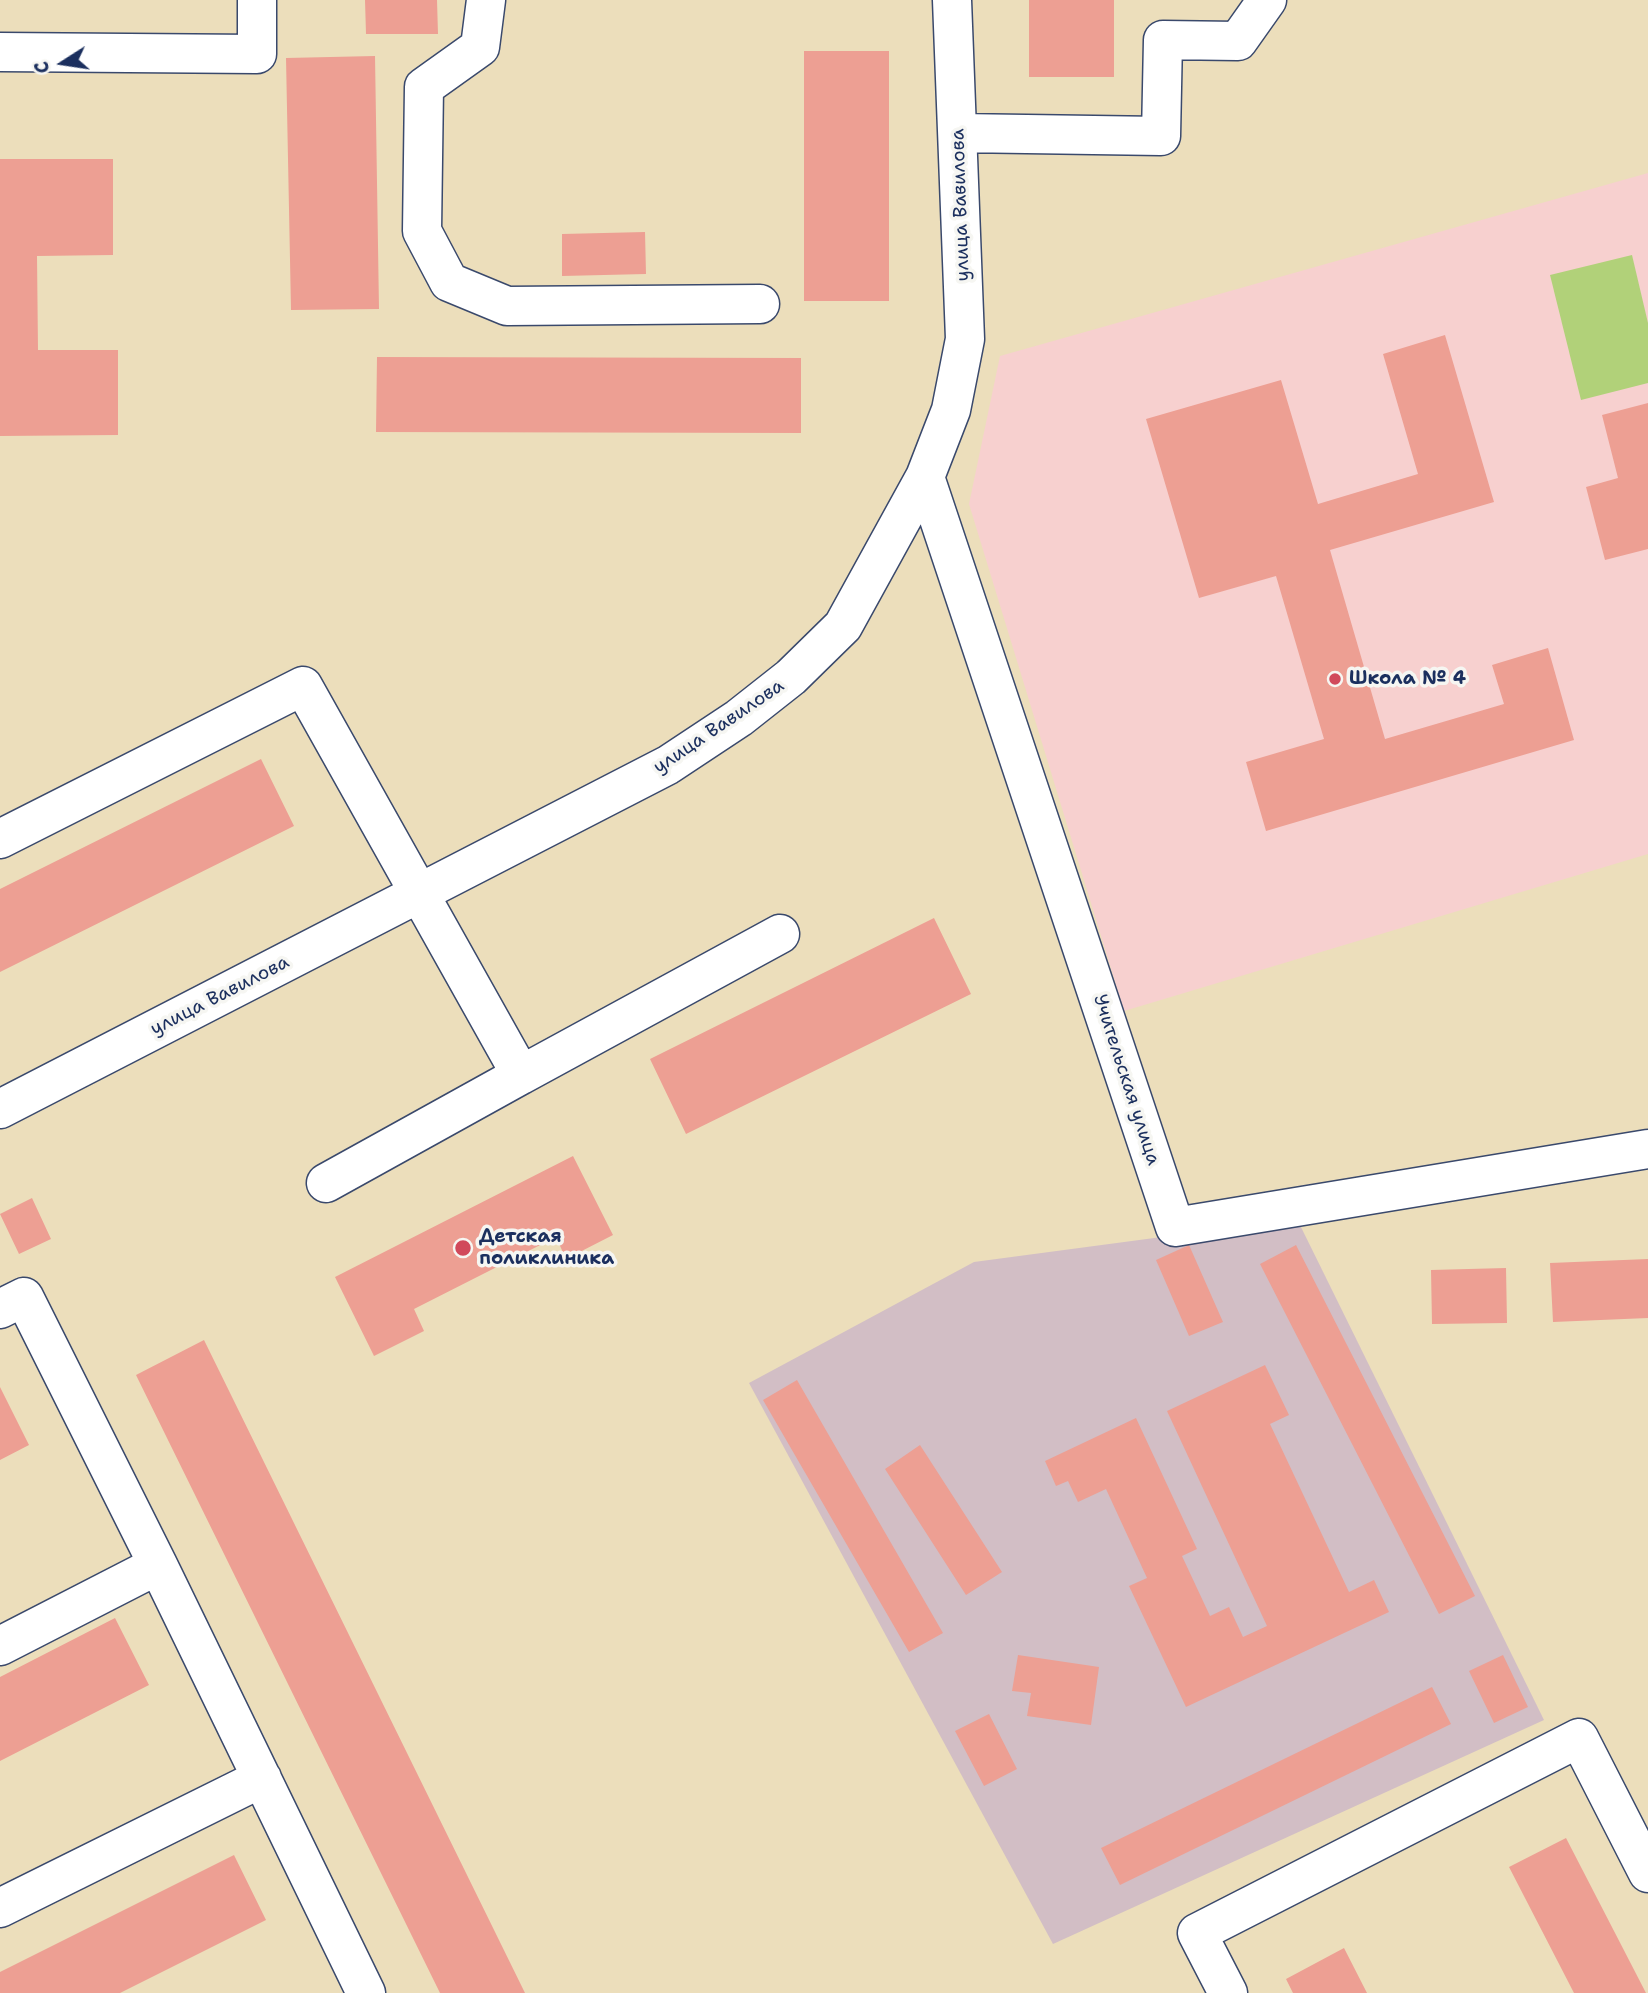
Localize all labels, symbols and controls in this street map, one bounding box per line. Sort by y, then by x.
north arrow [28,28,98,98]
text: С [29,59,55,76]
street label: улица Вавилова [947,128,975,282]
place label: Школа № 4 [1349,668,1466,690]
marker: Школа № 4 [1327,671,1343,687]
street label: улица Вавилова [649,675,789,779]
street label: улица Вавилова [147,951,293,1041]
street label: Учительская улица [1088,992,1164,1168]
place label: Детская поликлиника [479,1226,614,1270]
marker: Детская поликлиника [453,1238,473,1258]

